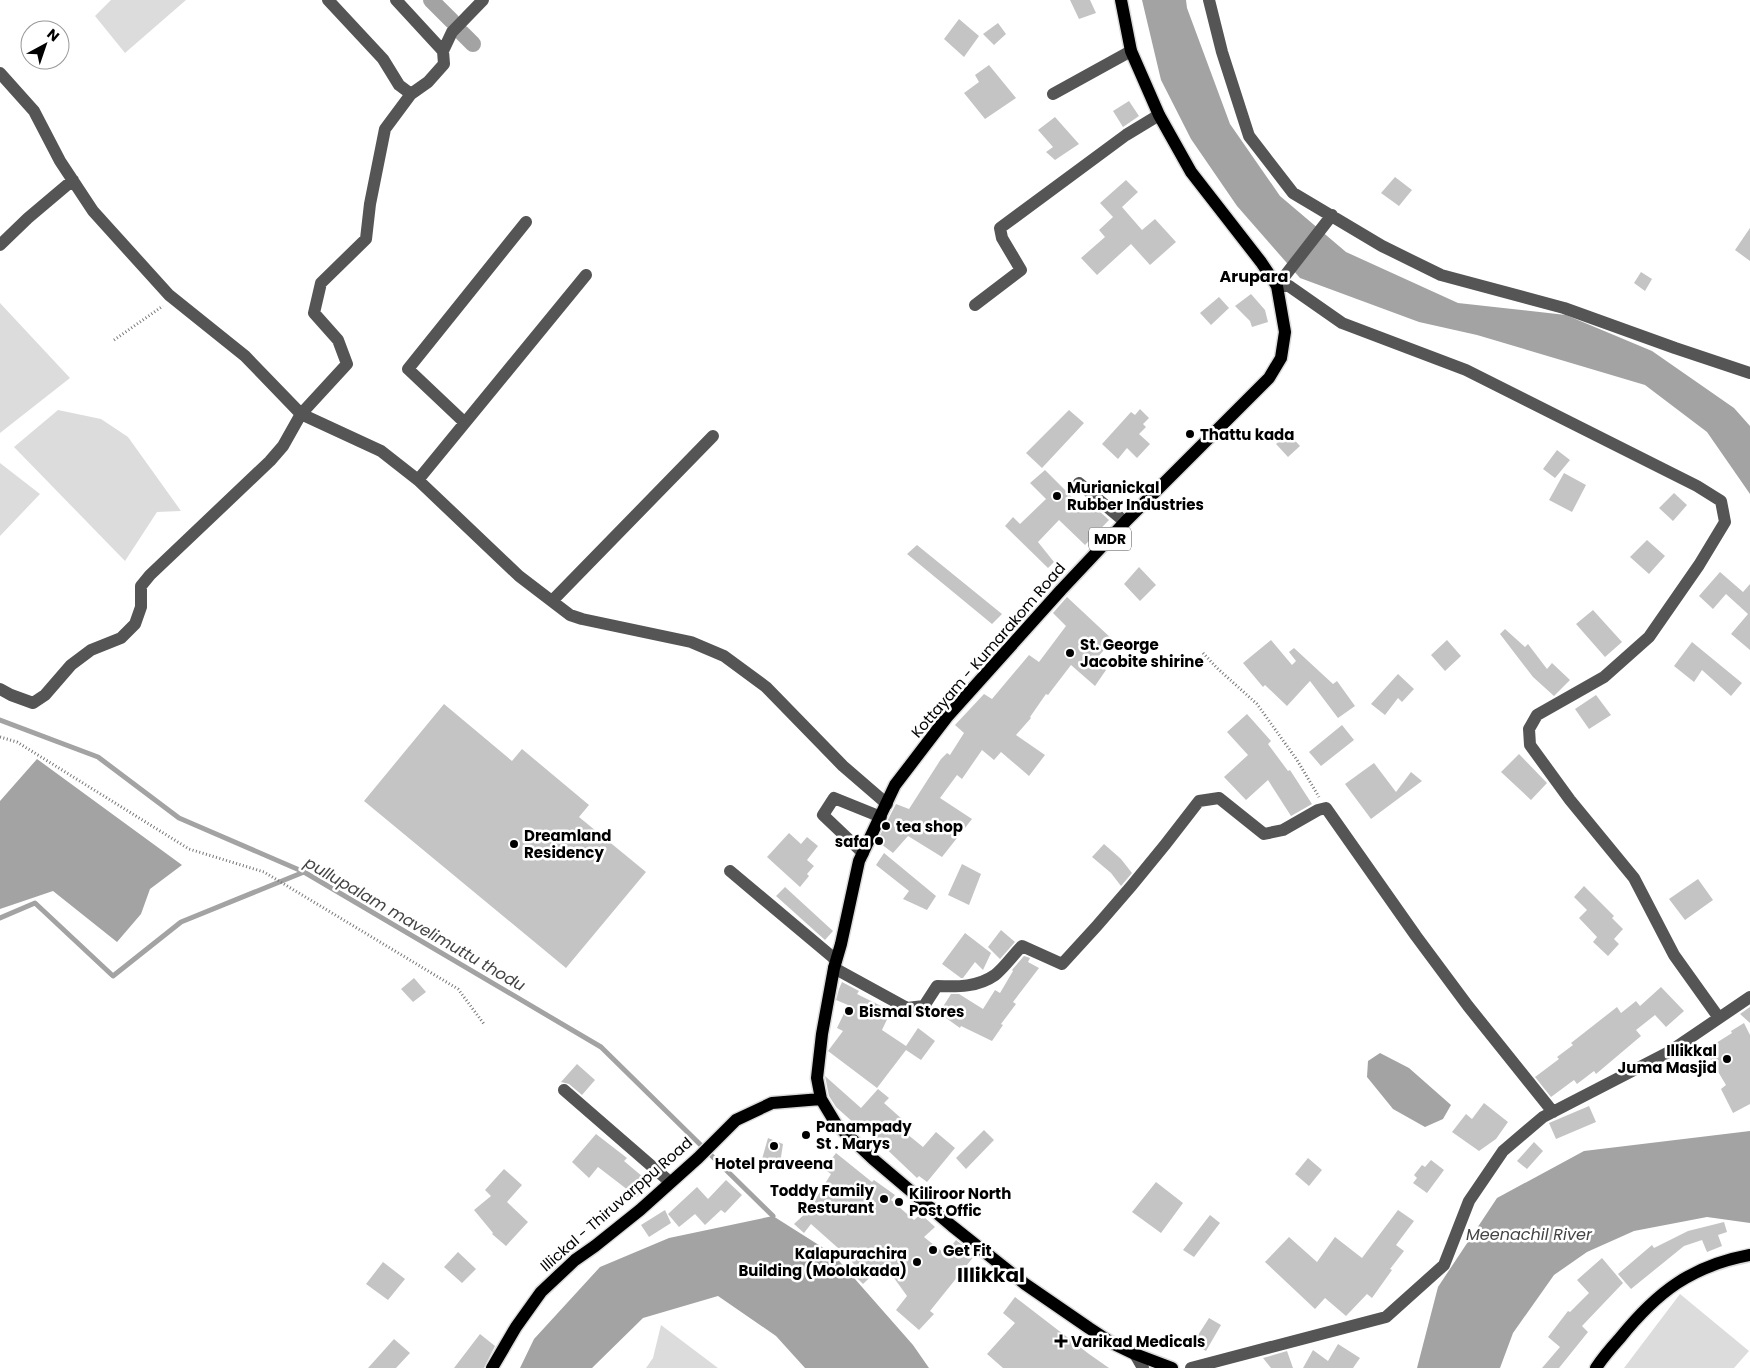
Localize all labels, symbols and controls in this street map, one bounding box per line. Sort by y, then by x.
north arrow [20,20,70,70]
text: N [43,24,64,46]
district label: Arupara [1220,265,1288,288]
place label: Thattu kada [1200,424,1294,445]
marker: Thattu kada [1184,428,1196,440]
place label: Murianickal Rubber Industries [1067,477,1204,515]
marker: Murianickal Rubber Industries [1051,490,1063,502]
road number: MDR [1089,528,1131,550]
street label: Kottayam - Kumarakom Road [906,558,1070,742]
place label: St. George Jacobite shirine [1080,634,1204,672]
marker: St. George Jacobite shirine [1064,647,1076,659]
place label: tea shop [896,816,963,837]
marker: tea shop [880,820,892,832]
place label: Dreamland Residency [524,825,612,863]
place label: safa [835,831,869,852]
marker: safa [873,835,885,847]
marker: Dreamland Residency [508,838,520,850]
water label: pullupalam mavelimuttu thodu [299,851,530,997]
place label: Bismal Stores [859,1001,964,1022]
marker: Bismal Stores [843,1005,855,1017]
place label: Illikkal Juma Masjid [1618,1040,1717,1078]
marker: Illikkal Juma Masjid [1721,1053,1733,1065]
place label: Panampady St . Marys [816,1116,912,1154]
marker: Panampady St . Marys [800,1129,812,1141]
street label: Illickal - Thiruvarppu Road [535,1132,697,1276]
marker: Hotel praveena [768,1140,780,1152]
place label: Hotel praveena [715,1153,833,1174]
place label: Toddy Family Resturant [770,1180,875,1218]
place label: Kiliroor North Post Offic [909,1183,1011,1221]
marker: Toddy Family Resturant [878,1193,890,1205]
marker: Kiliroor North Post Offic [893,1196,905,1208]
water label: Meenachil River [1466,1223,1593,1246]
place label: Get Fit [943,1240,992,1261]
place label: Kalapurachira Building (Moolakada) [738,1243,907,1281]
marker: Get Fit [927,1244,939,1256]
marker: Kalapurachira Building (Moolakada) [911,1256,923,1268]
district label: Illikkal [957,1261,1025,1289]
place label: Varikad Medicals [1071,1331,1205,1352]
marker: Varikad Medicals [1055,1335,1067,1347]

